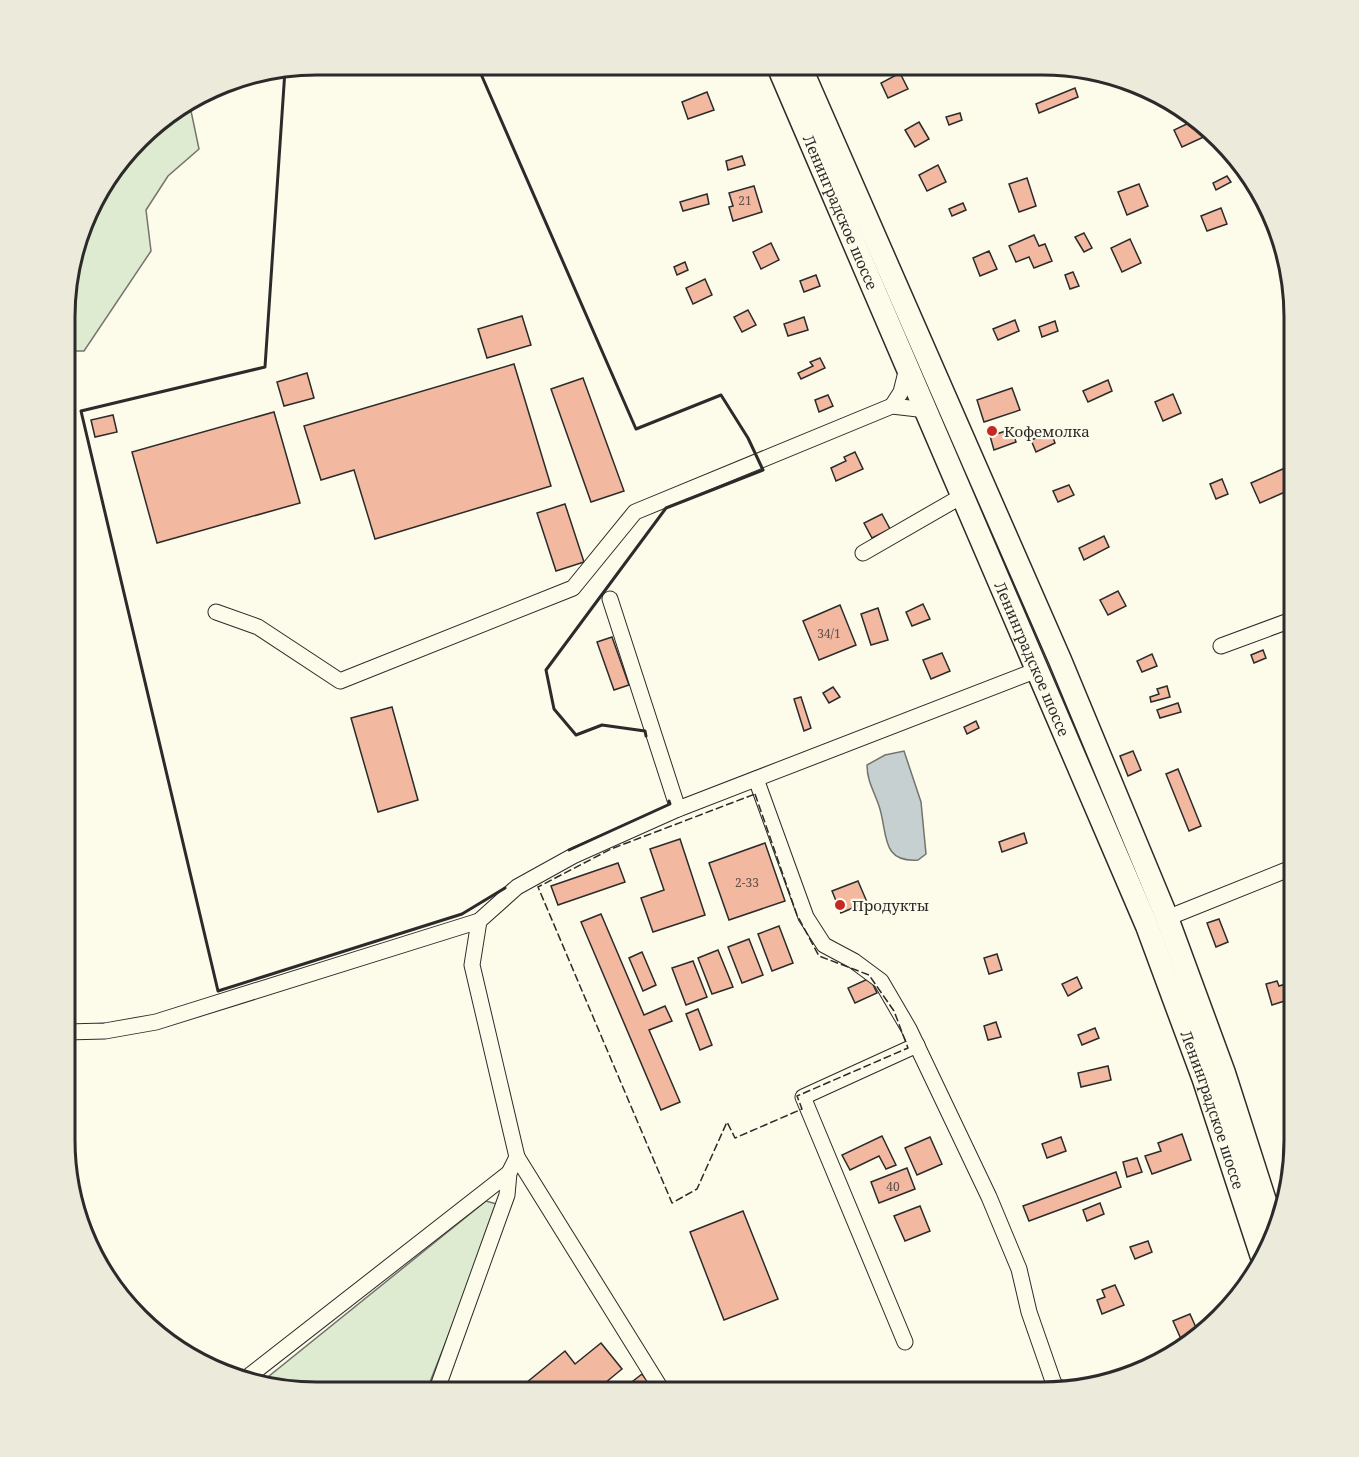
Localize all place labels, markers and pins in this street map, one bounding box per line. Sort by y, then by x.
place label: Кофемолка [1004,421,1090,441]
marker: Кофемолка [985,424,999,438]
place label: Продукты [852,895,929,915]
marker: Продукты [833,898,847,912]

